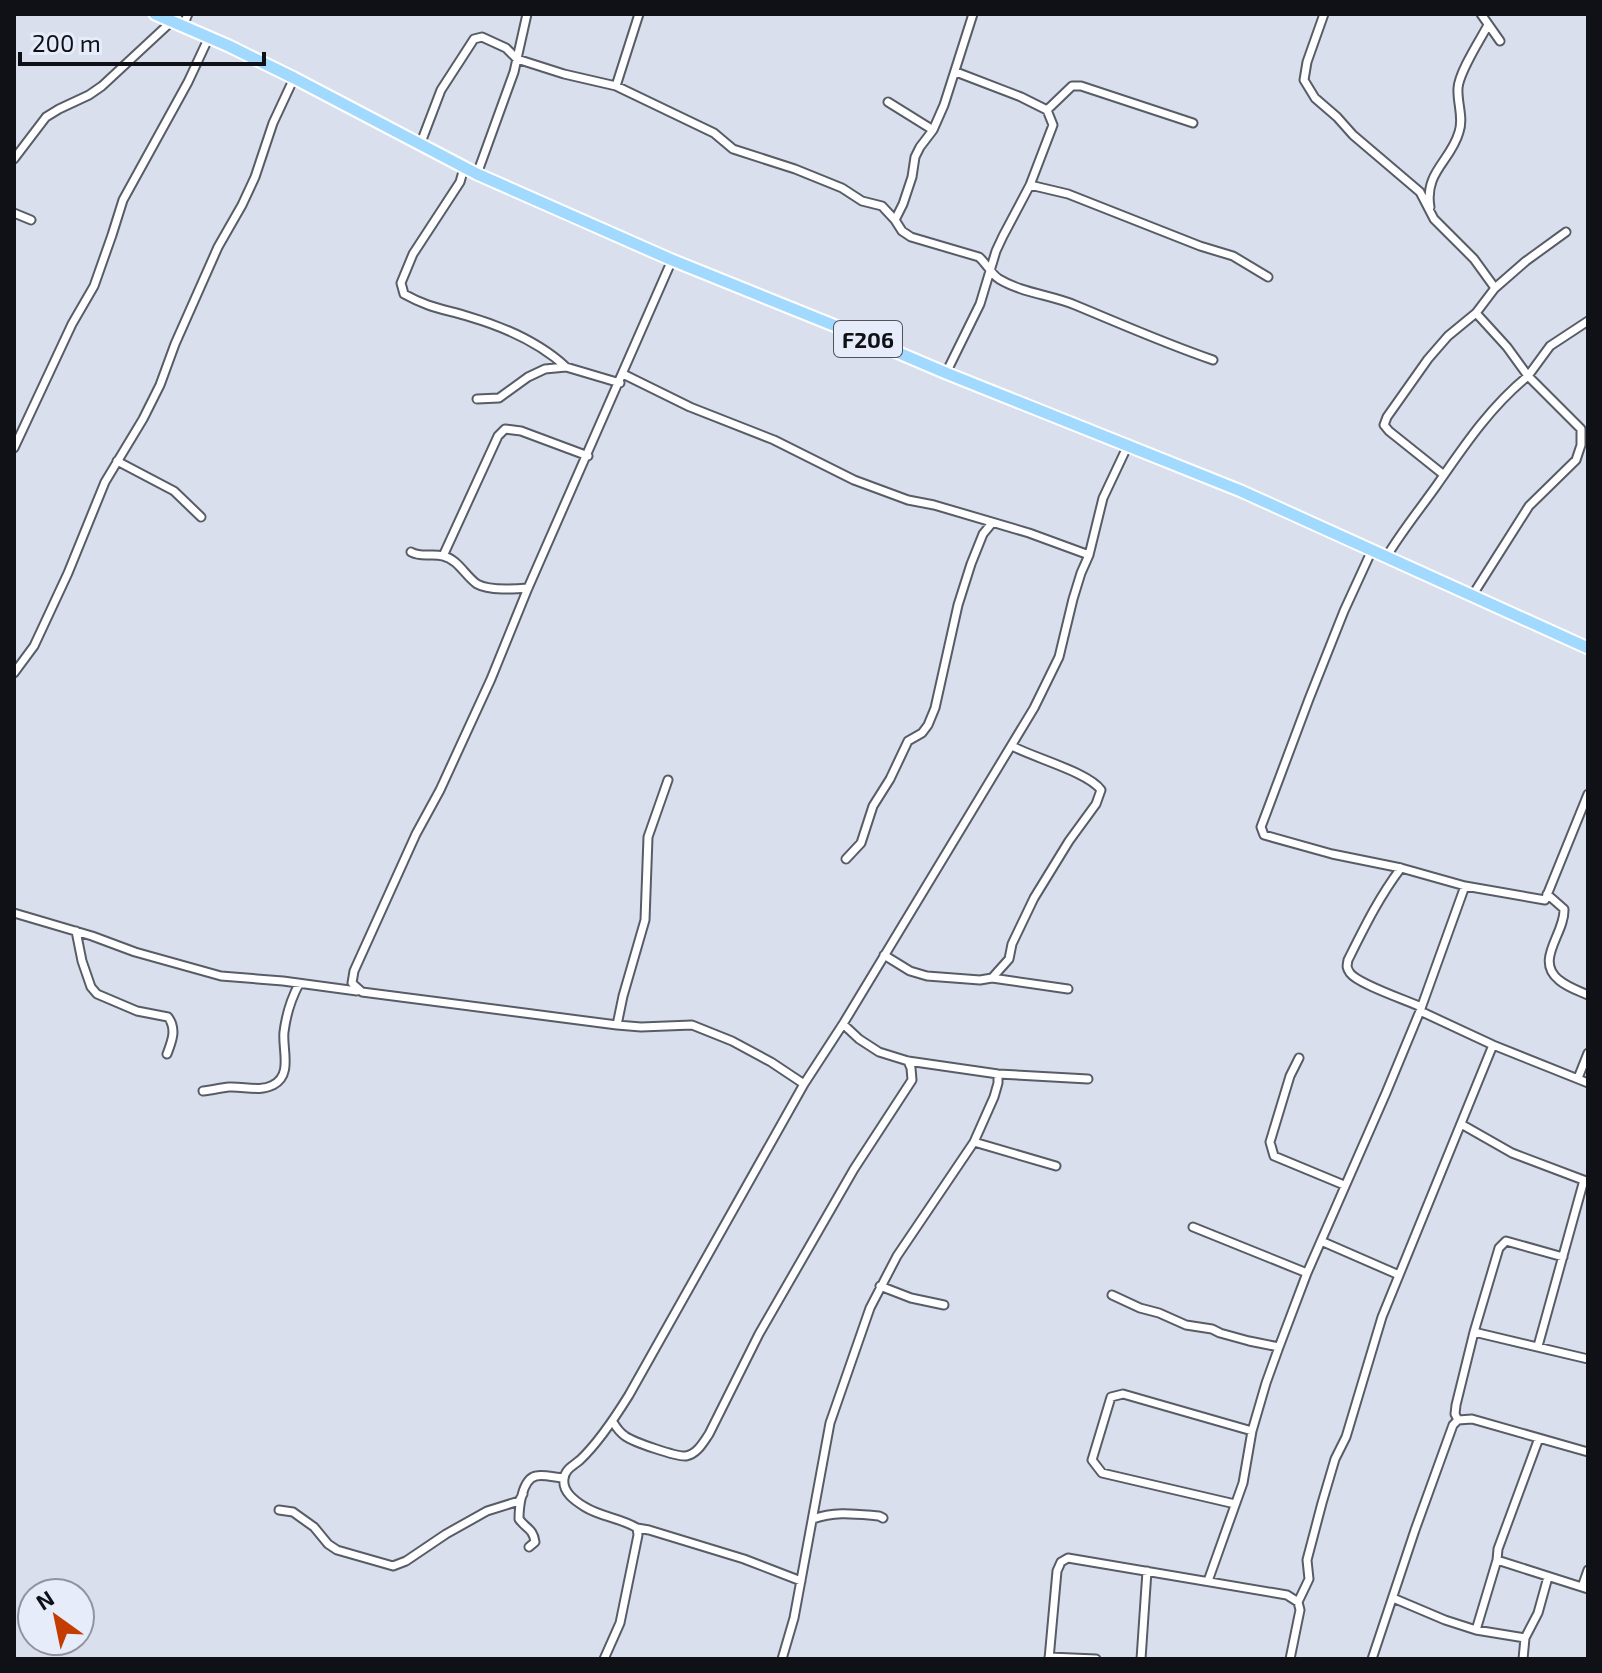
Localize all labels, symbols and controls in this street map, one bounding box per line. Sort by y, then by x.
scale bar [20,16,264,66]
text: 200 m [32,28,101,57]
road number: F206 [834,321,902,357]
north arrow [16,1577,96,1657]
text: N [31,1584,58,1615]

